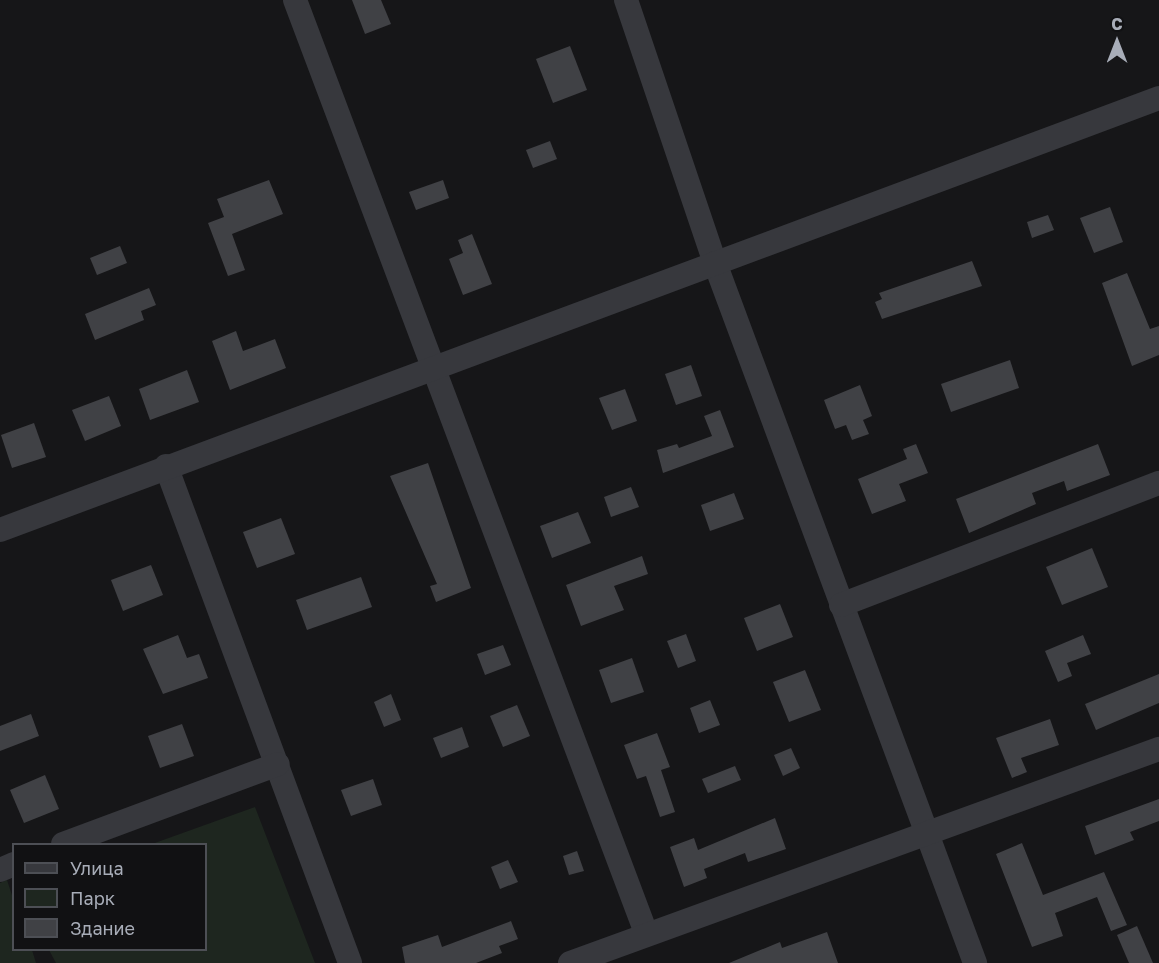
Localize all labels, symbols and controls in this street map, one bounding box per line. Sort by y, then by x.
north arrow [1087,12,1147,72]
text: С [1111,14,1123,34]
legend [12,843,207,951]
text: Улица [70,857,124,879]
text: Парк [70,887,115,909]
text: Здание [70,917,135,939]

